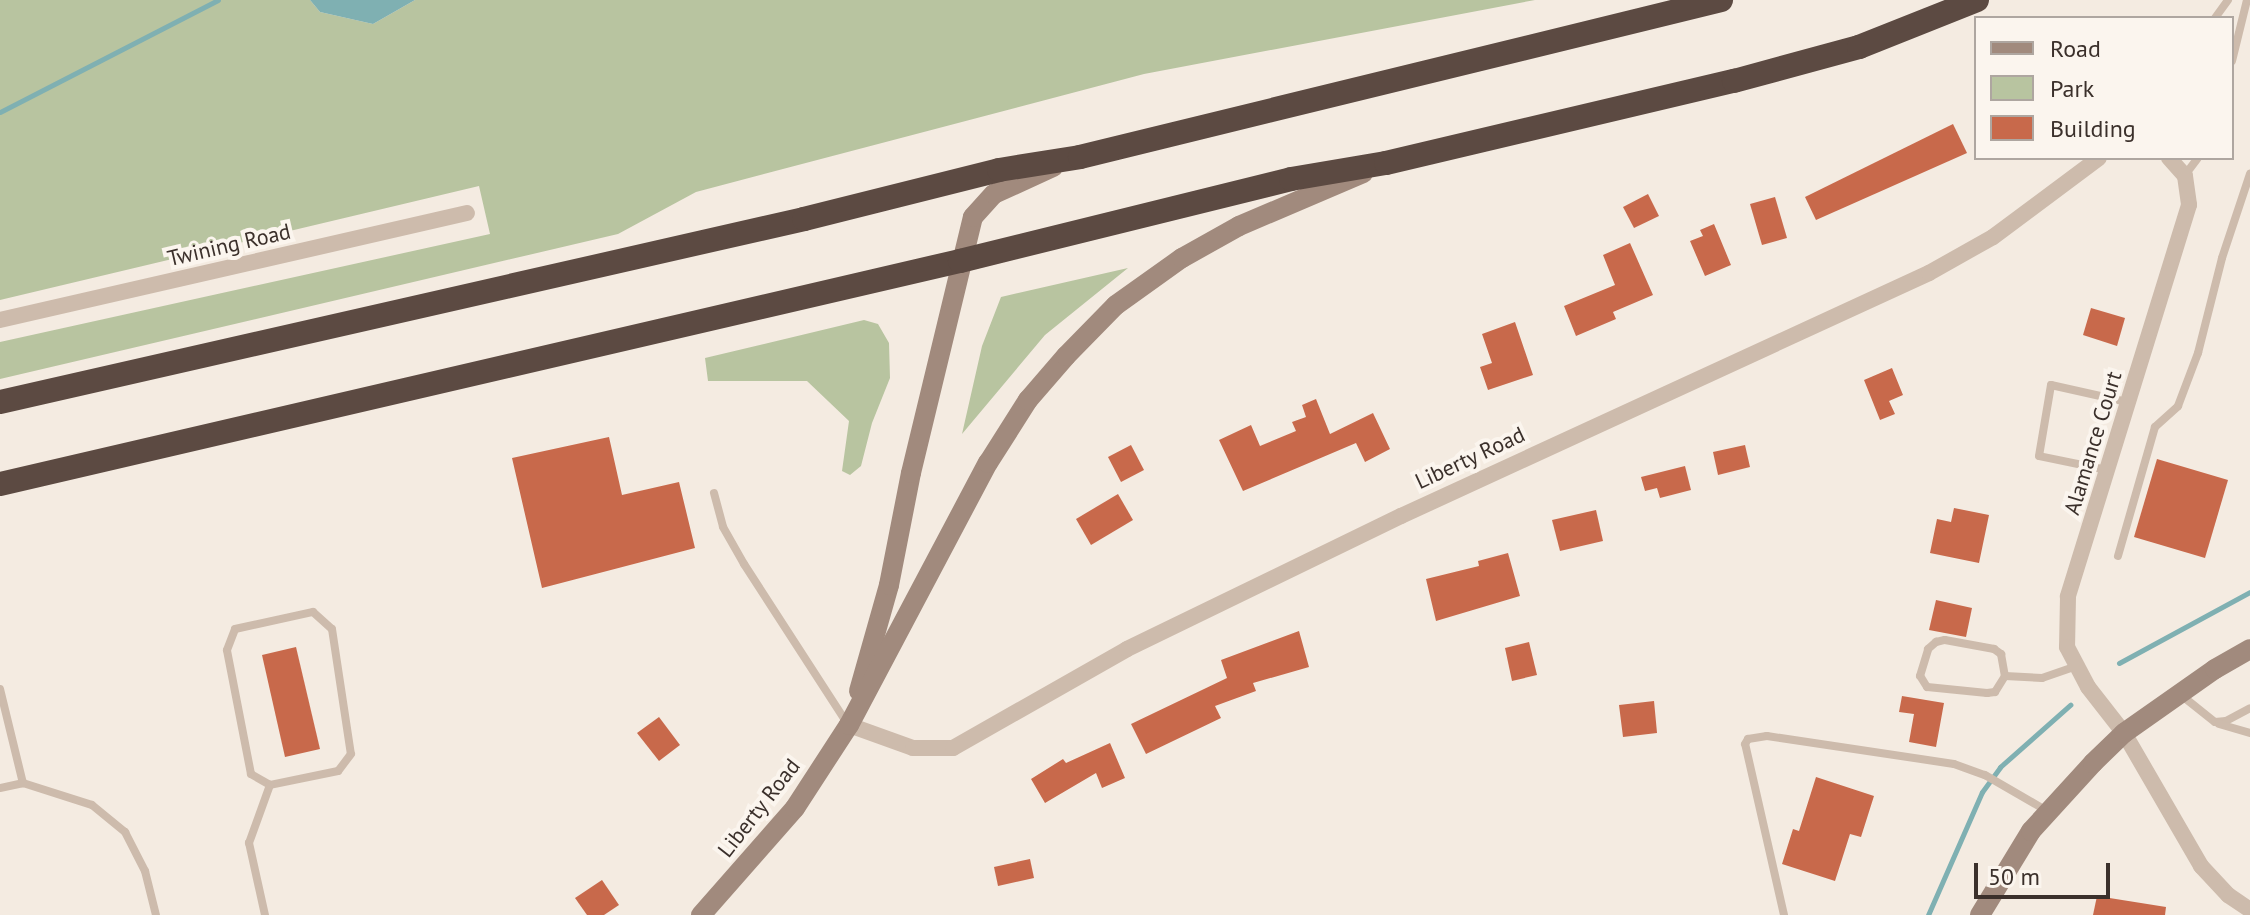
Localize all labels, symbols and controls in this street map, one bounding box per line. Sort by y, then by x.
legend [1974,16,2234,160]
text: Road [2050,33,2101,64]
text: Park [2050,73,2094,104]
text: Building [2050,113,2136,144]
street label: Twining Road [165,218,293,272]
street label: Alamance Court [2059,368,2127,518]
street label: Liberty Road [1411,421,1529,495]
street label: Liberty Road [712,753,806,863]
scale bar [1978,847,2114,897]
text: 50 m [1988,861,2040,892]

